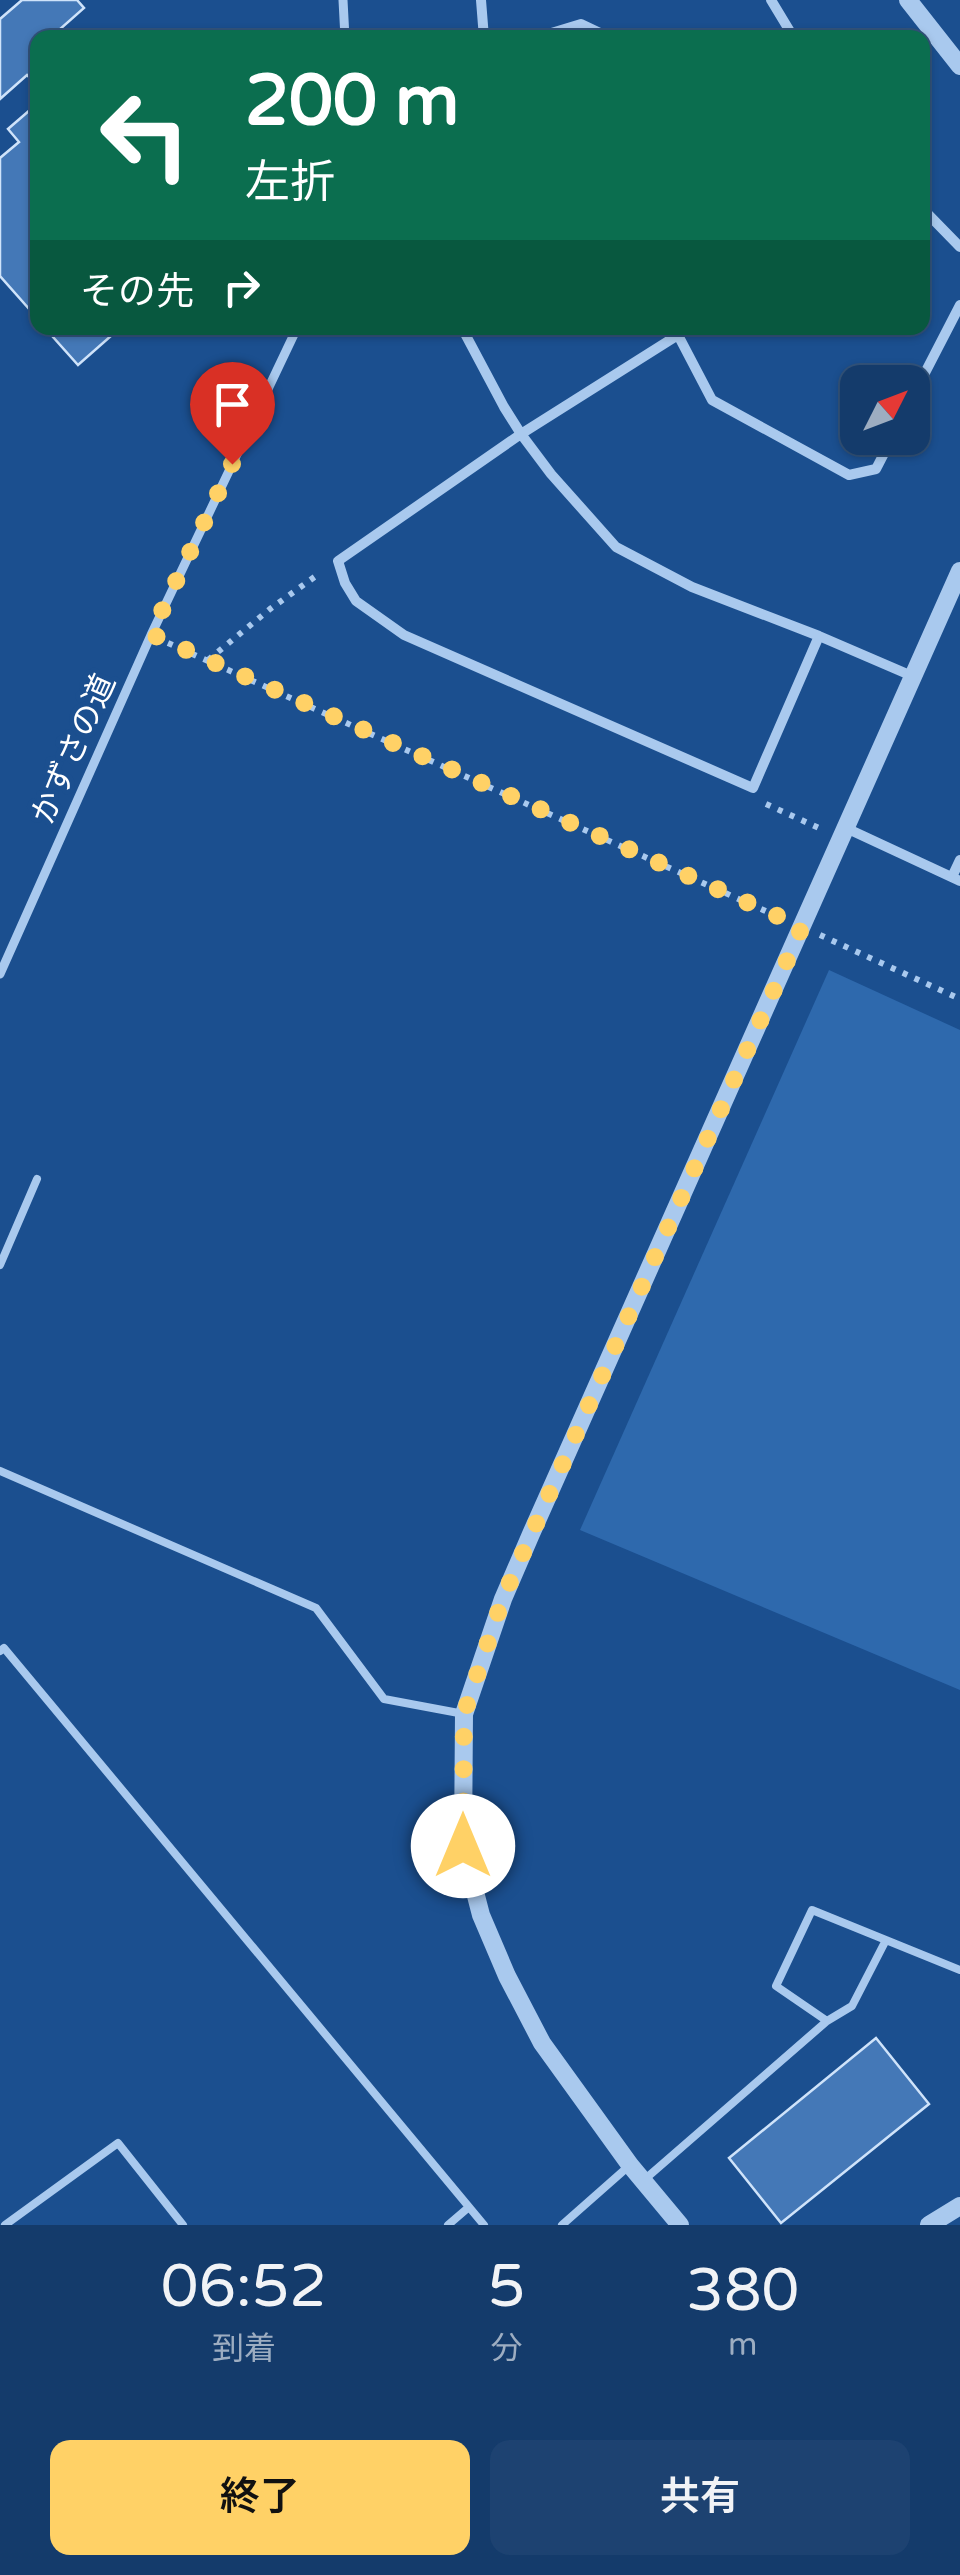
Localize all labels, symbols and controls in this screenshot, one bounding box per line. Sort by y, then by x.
text: 200 m [245,60,459,144]
icon: left [80,70,210,200]
text: 左折 [245,156,335,210]
icon: right [214,260,269,315]
text: その先 [80,269,194,315]
pin [190,362,275,465]
north arrow [840,365,930,455]
map controls [840,365,930,455]
icon: arrive [205,377,260,432]
street label: かずさの道 [24,669,124,830]
position arrow [411,1794,515,1898]
text: 06:52 [161,2251,327,2323]
text: 5 [488,2251,525,2323]
text: 380 [686,2255,799,2327]
text: m [728,2326,757,2364]
text: 到着 [212,2330,276,2368]
text: 分 [491,2330,523,2368]
button: 終了 [50,2440,470,2555]
button: 共有 [490,2440,910,2555]

